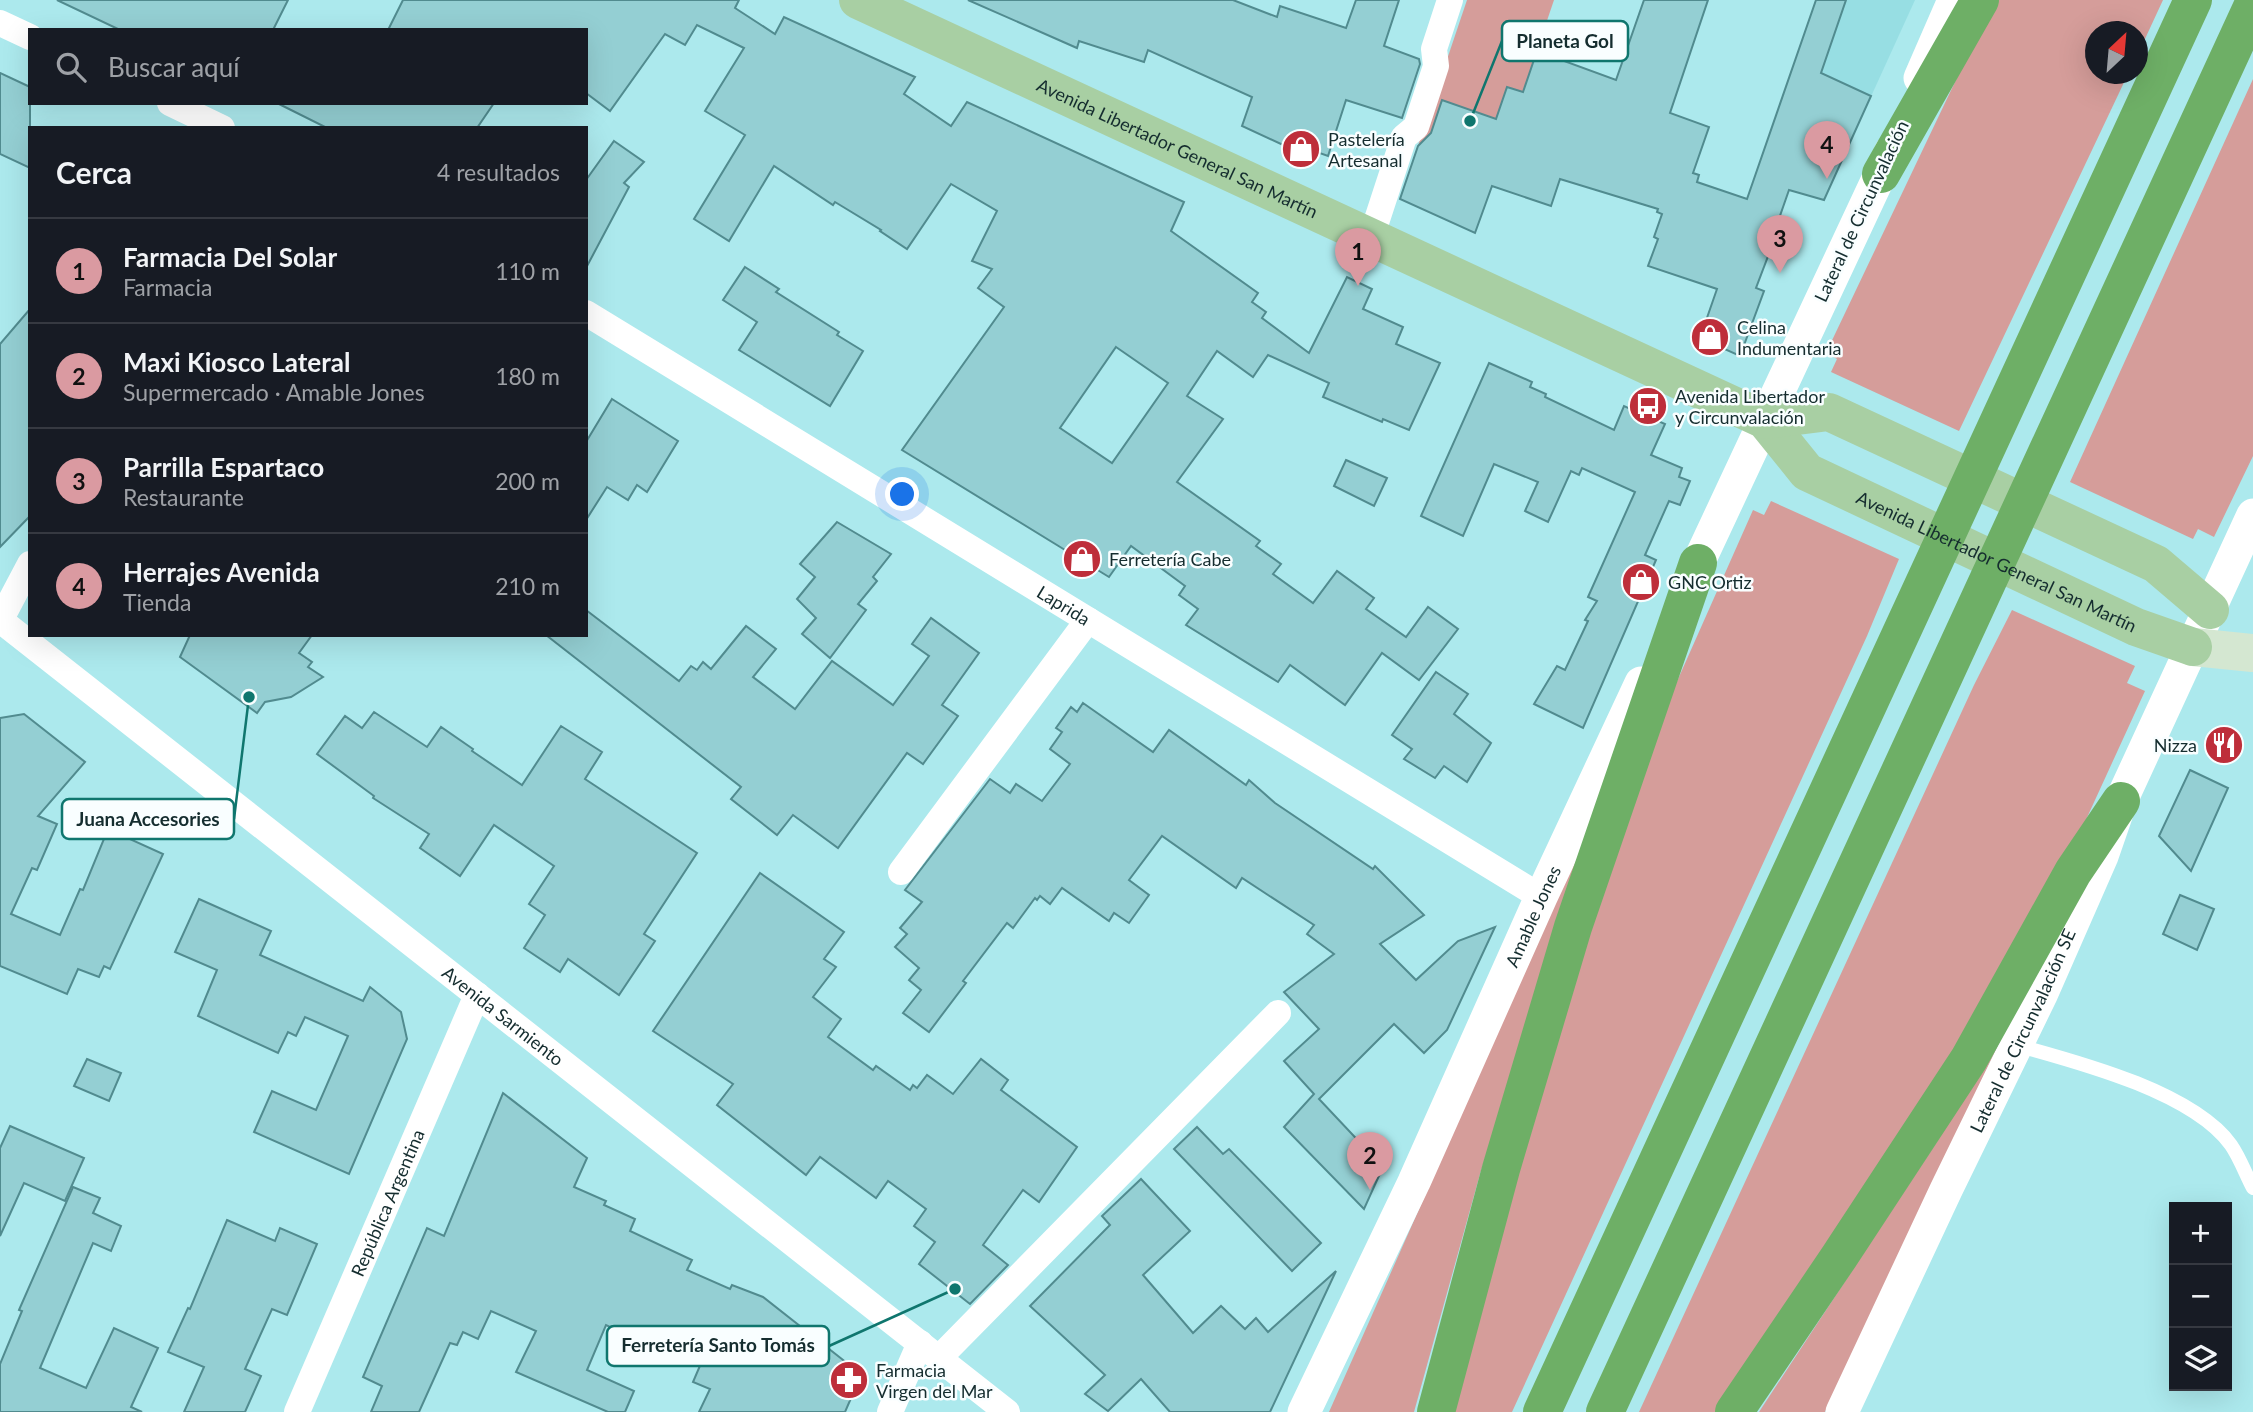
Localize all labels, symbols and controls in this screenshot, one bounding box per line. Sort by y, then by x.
callout: Planeta Gol [1502,21,1628,61]
north arrow [2085,21,2148,84]
search box [28,28,588,105]
text: Planeta Gol [1516,29,1614,52]
icon: search [52,48,90,86]
text: Buscar aquí [108,51,239,83]
street label: Avenida Libertador General San Martín [1033,73,1321,222]
street label: Lateral de Circunvalación [1809,117,1913,305]
pin: 4 [1804,121,1850,179]
shop icon: Pastelería Artesanal [1280,128,1322,170]
place label: Pastelería Artesanal [1328,128,1405,171]
text: Cerca [56,154,132,190]
text: 4 resultados [437,158,560,186]
pin: 3 [1757,215,1803,273]
pin: 1 [1335,228,1381,286]
text: Farmacia Del Solar [123,241,337,273]
text: 1 [72,257,86,285]
text: 110 m [495,257,560,285]
text: Farmacia [123,273,212,301]
shop icon: Celina Indumentaria [1689,316,1731,358]
place label: Celina Indumentaria [1737,316,1842,359]
text: Maxi Kiosco Lateral [123,346,350,378]
text: 2 [72,362,86,390]
text: 180 m [495,362,560,390]
text: Supermercado · Amable Jones [123,378,425,406]
bus stop icon: Avenida Libertador y Circunvalación [1627,385,1669,427]
place label: Avenida Libertador y Circunvalación [1675,385,1825,428]
text: Parrilla Espartaco [123,451,324,483]
text: 3 [72,467,86,495]
text: 200 m [495,467,560,495]
your location [885,477,919,511]
text: Restaurante [123,483,244,511]
street label: Avenida Libertador General San Martín [1853,486,2140,637]
shop icon: Ferretería Cabe [1061,538,1103,580]
place label: Ferretería Cabe [1109,548,1231,570]
text: Herrajes Avenida [123,556,320,588]
shop icon: GNC Ortiz [1620,561,1662,603]
place label: GNC Ortiz [1668,571,1752,593]
text: 4 [72,572,86,600]
text: 210 m [495,572,560,600]
street label: Laprida [1033,581,1094,630]
text: Tienda [123,588,191,616]
restaurant icon: Nizza [2203,724,2245,766]
place label: Nizza [2154,734,2197,756]
callout: Juana Accesories [62,799,234,839]
text: Juana Accesories [76,807,220,830]
street label: Amable Jones [1500,862,1565,970]
street label: Lateral de Circunvalación SE [1965,925,2080,1136]
street label: Avenida Sarmiento [438,961,568,1070]
street label: República Argentina [346,1126,429,1280]
pin: 2 [1347,1132,1393,1190]
map controls [2169,1202,2232,1391]
button: + [2169,1202,2232,1265]
button: − [2169,1265,2232,1328]
callout: Ferretería Santo Tomás [607,1326,829,1366]
button: layers [2169,1328,2232,1391]
text: Ferretería Santo Tomás [621,1333,815,1356]
pharmacy icon: Farmacia Virgen del Mar [828,1359,870,1401]
place label: Farmacia Virgen del Mar [876,1359,993,1402]

